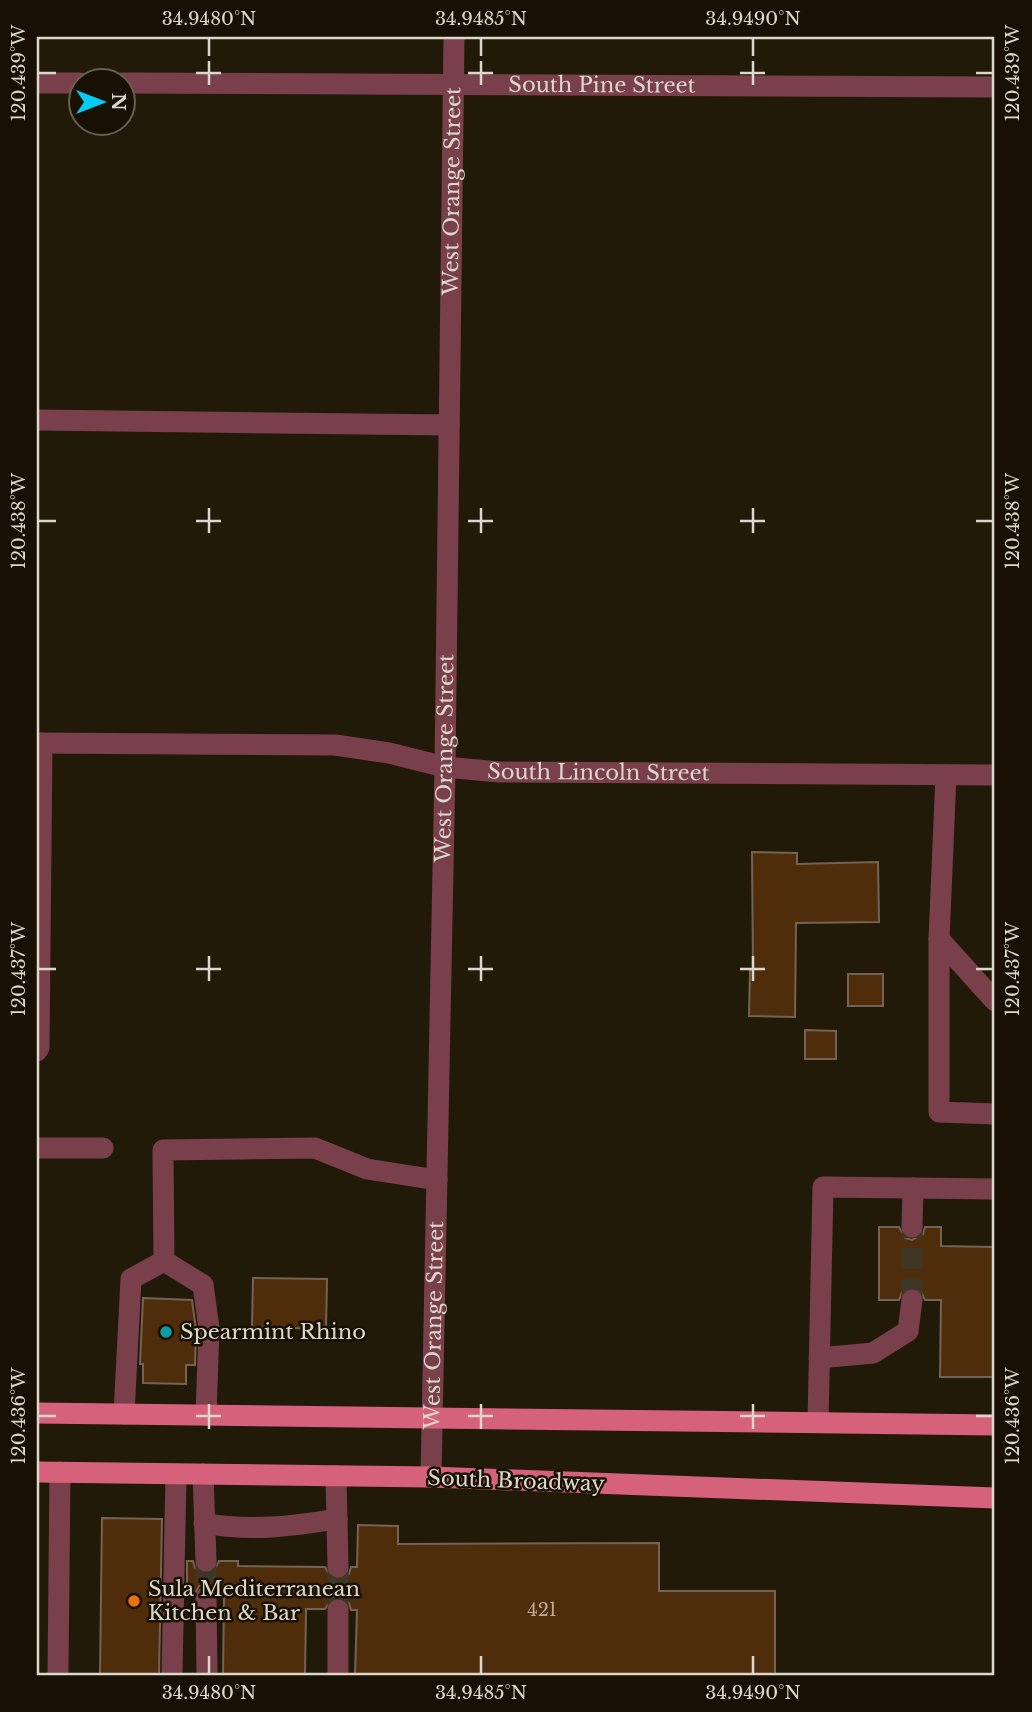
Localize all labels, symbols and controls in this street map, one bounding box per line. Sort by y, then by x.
text: 34.9480°N [162,8,256,30]
text: 34.9485°N [435,8,527,30]
text: 34.9490°N [705,8,801,30]
text: 120.439°W [8,24,30,121]
text: 120.439°W [1002,24,1024,121]
north arrow [66,66,136,136]
street label: South Pine Street [508,72,696,99]
street label: West Orange Street [438,87,466,297]
text: N [107,93,130,111]
text: 120.438°W [8,472,30,569]
text: 120.438°W [1002,472,1024,569]
street label: West Orange Street [430,654,459,864]
street label: South Lincoln Street [486,758,710,786]
text: 120.437°W [8,921,30,1016]
text: 120.437°W [1002,921,1024,1016]
street label: West Orange Street [419,1220,449,1431]
place label: Spearmint Rhino [180,1319,366,1345]
marker: Spearmint Rhino [158,1324,174,1340]
text: 120.436°W [8,1367,30,1464]
text: 120.436°W [1002,1367,1024,1464]
street label: South Broadway [427,1465,606,1497]
place label: Sula Mediterranean Kitchen & Bar [148,1576,360,1626]
marker: Sula Mediterranean Kitchen & Bar [126,1593,142,1609]
house number: 421 [527,1599,557,1621]
text: 34.9480°N [162,1682,256,1704]
text: 34.9485°N [435,1682,527,1704]
text: 34.9490°N [705,1682,801,1704]

